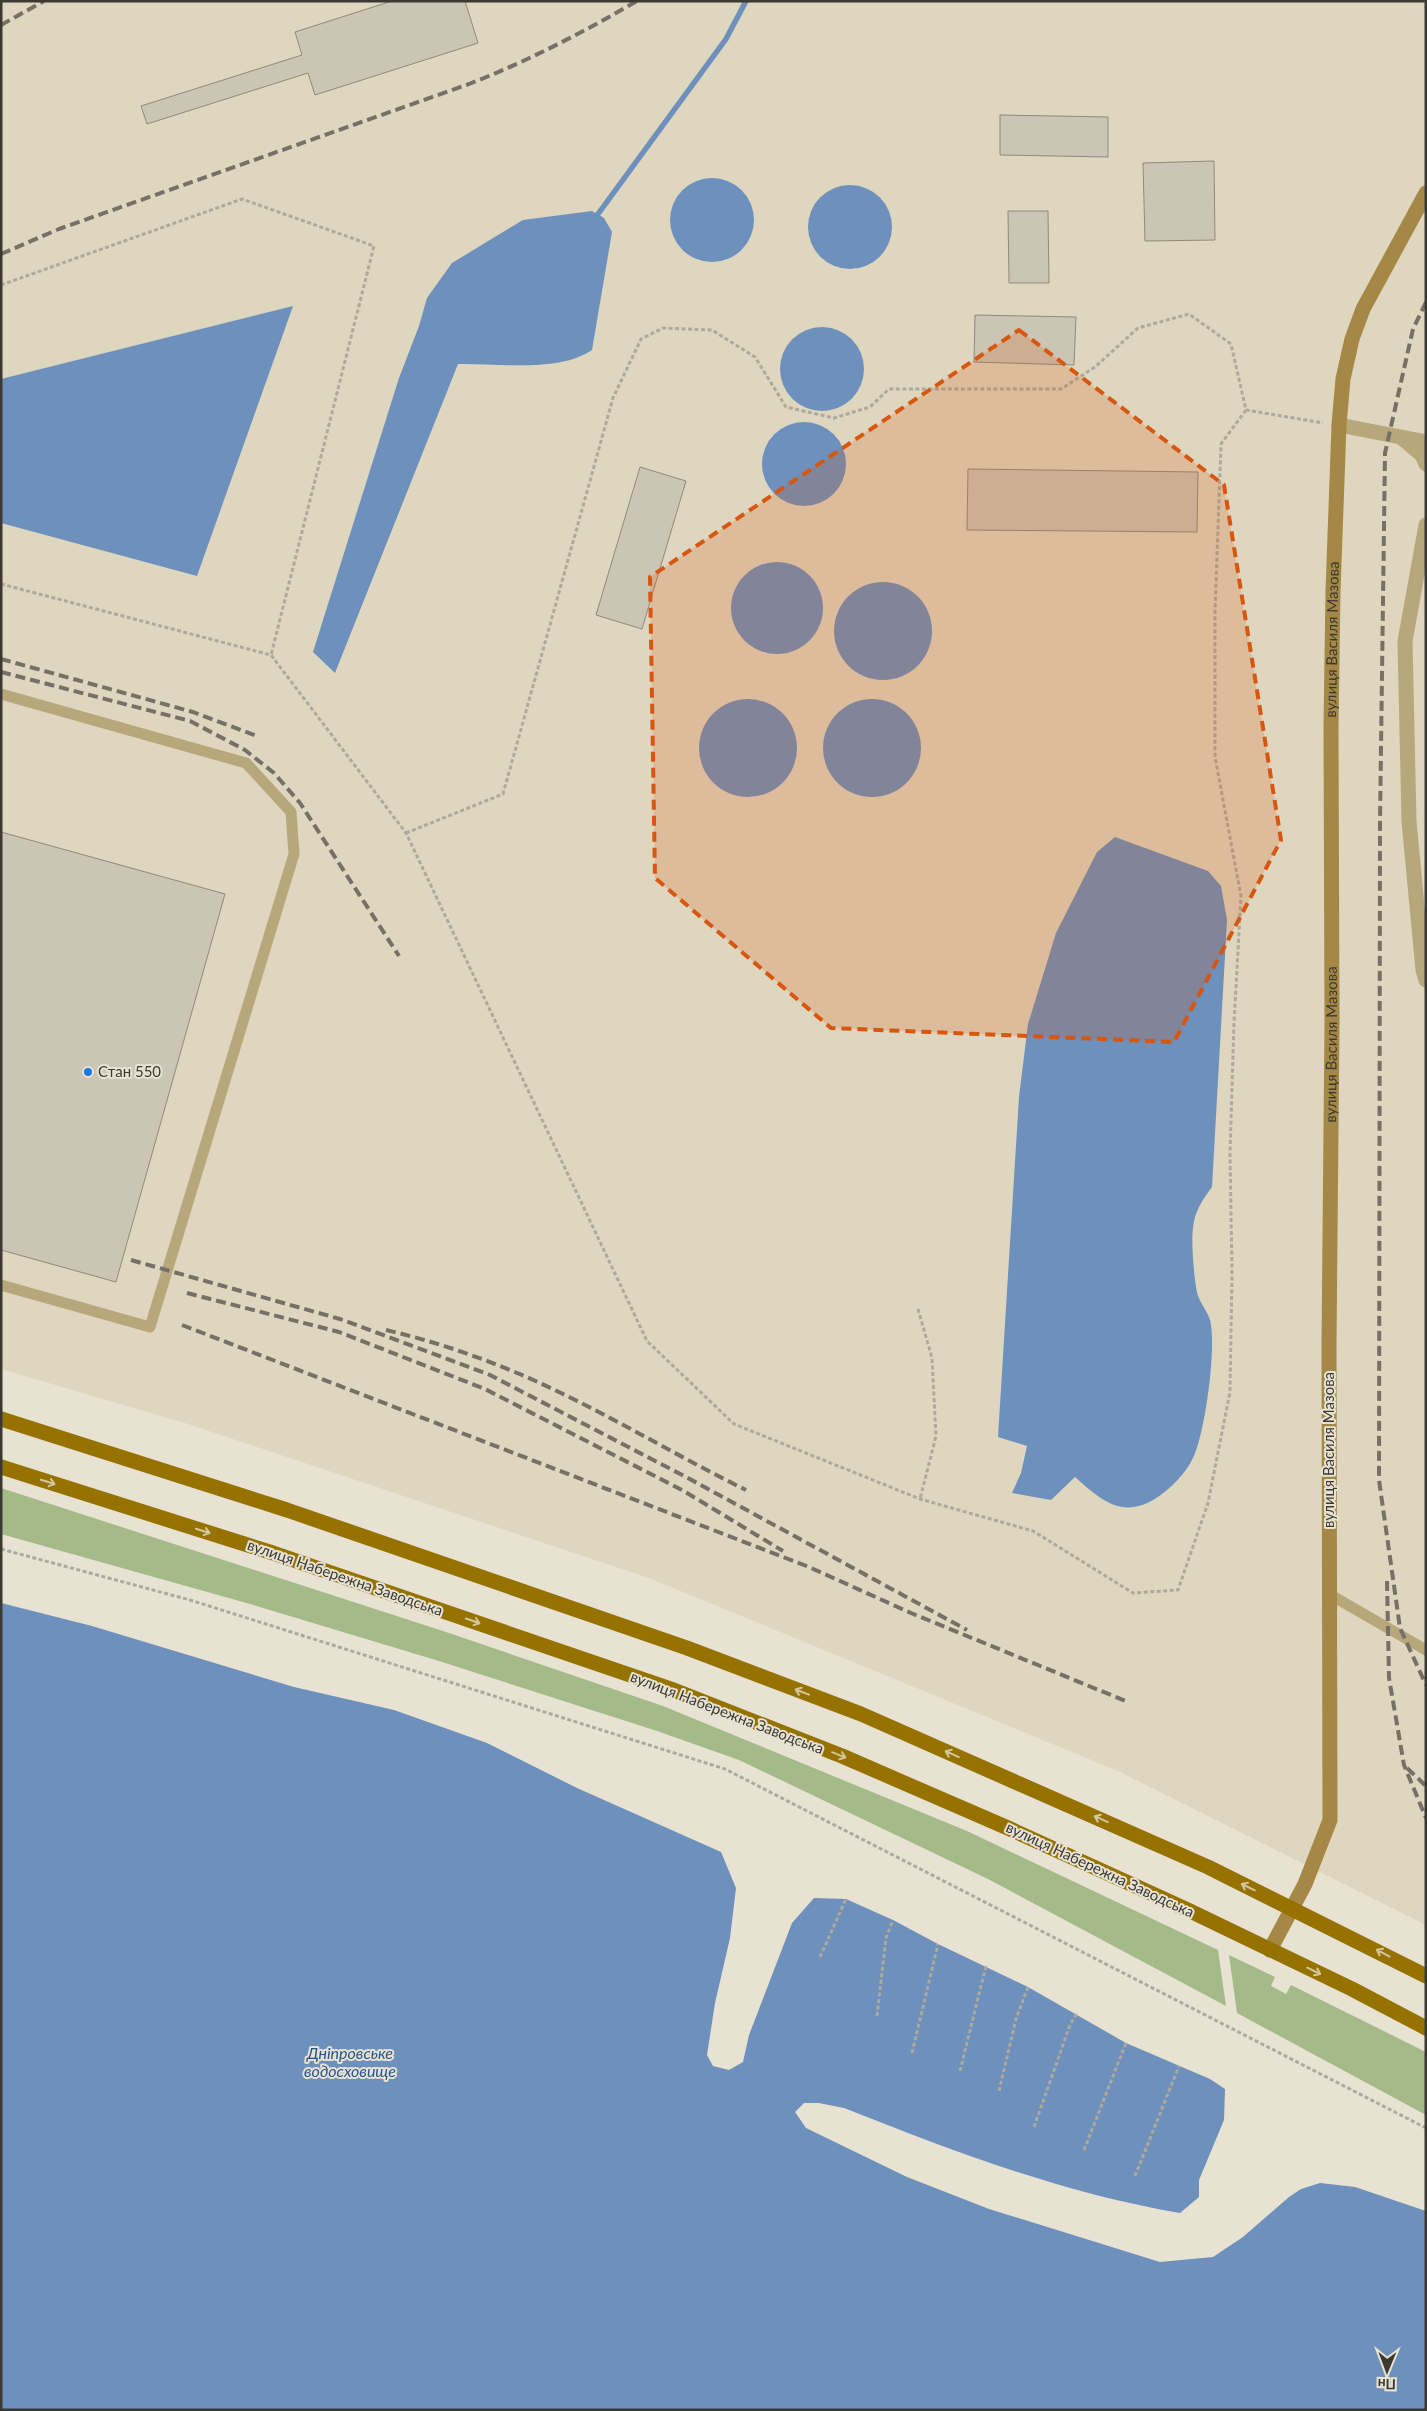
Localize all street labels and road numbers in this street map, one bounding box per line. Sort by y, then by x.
street label: вулиця Василя Мазова [1321,561,1342,718]
street label: вулиця Василя Мазова [1321,966,1340,1123]
street label: вулиця Василя Мазова [1319,1372,1337,1528]
street label: вулиця Набережна Заводська [245,1535,445,1619]
street label: вулиця Набережна Заводська [628,1667,827,1757]
street label: вулиця Набережна Заводська [1003,1818,1197,1921]

